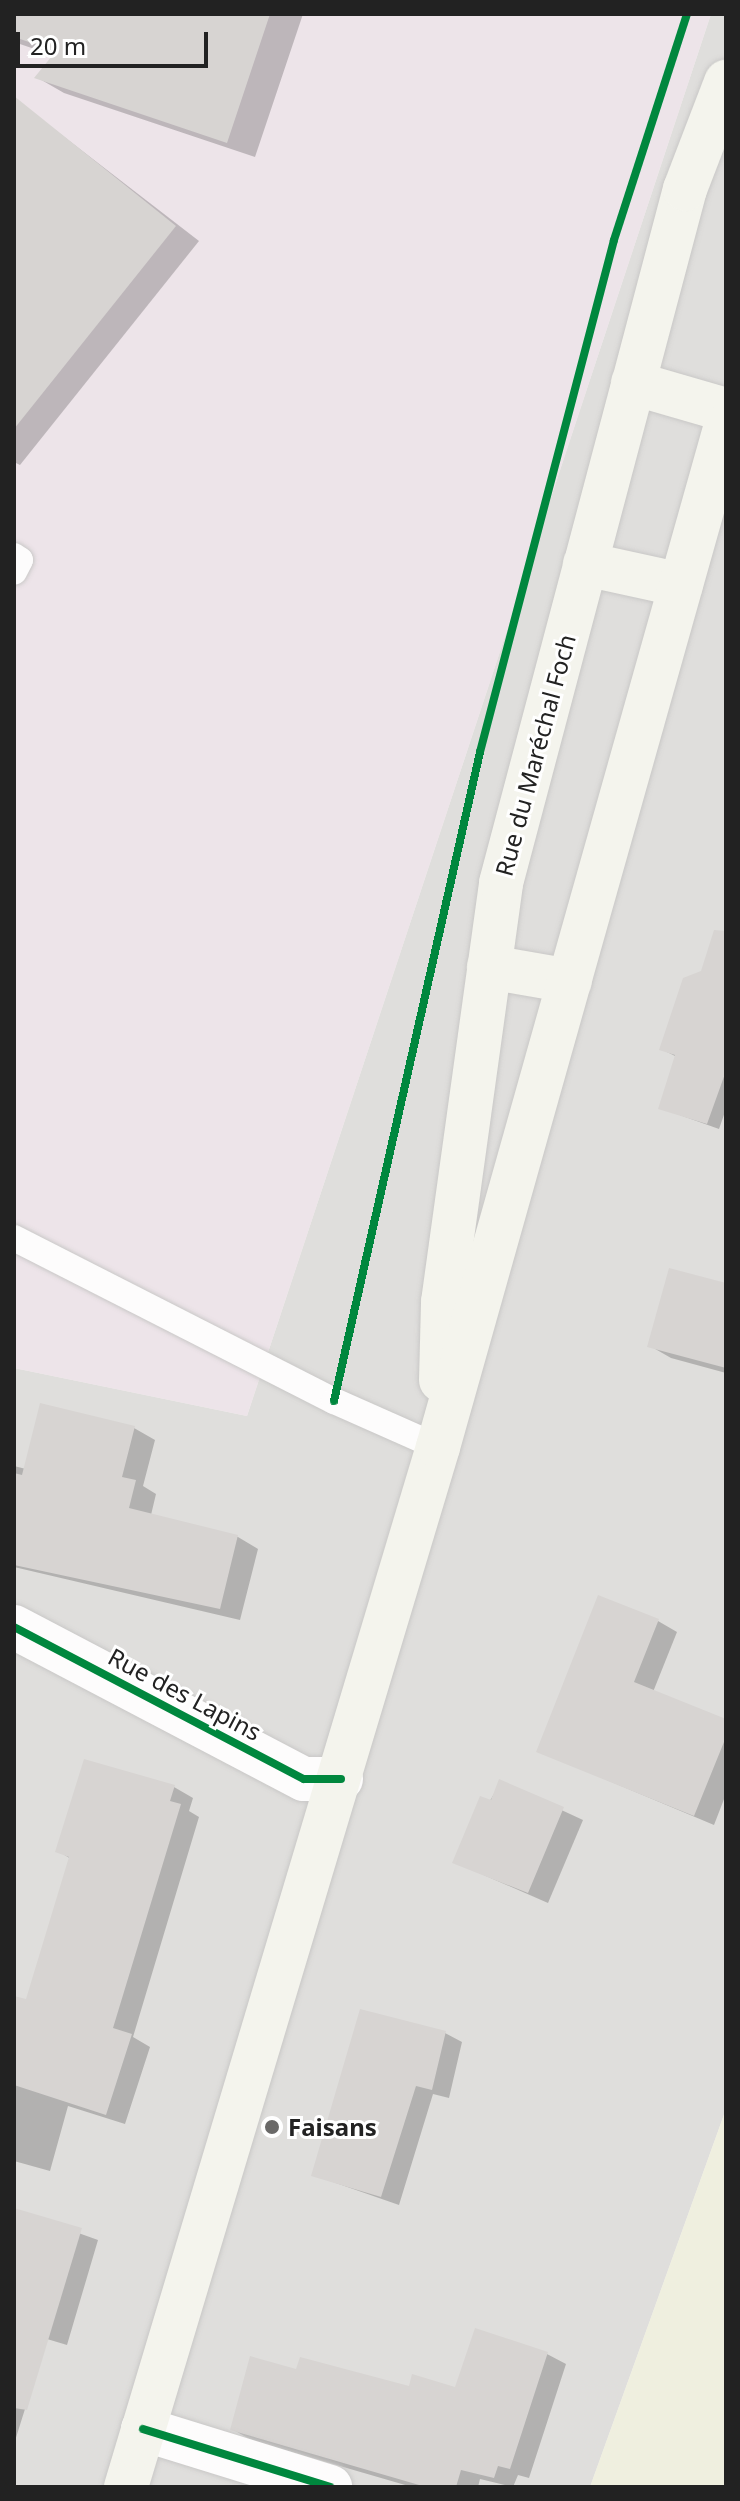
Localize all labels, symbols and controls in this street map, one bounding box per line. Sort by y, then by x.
scale bar [20,16,212,66]
text: 20 m [30,29,86,62]
street label: Rue du Maréchal Foch [489,631,581,879]
street label: Rue des Lapins [104,1642,266,1746]
place label: Faisans [288,2113,377,2141]
marker: Faisans [263,2118,281,2136]

